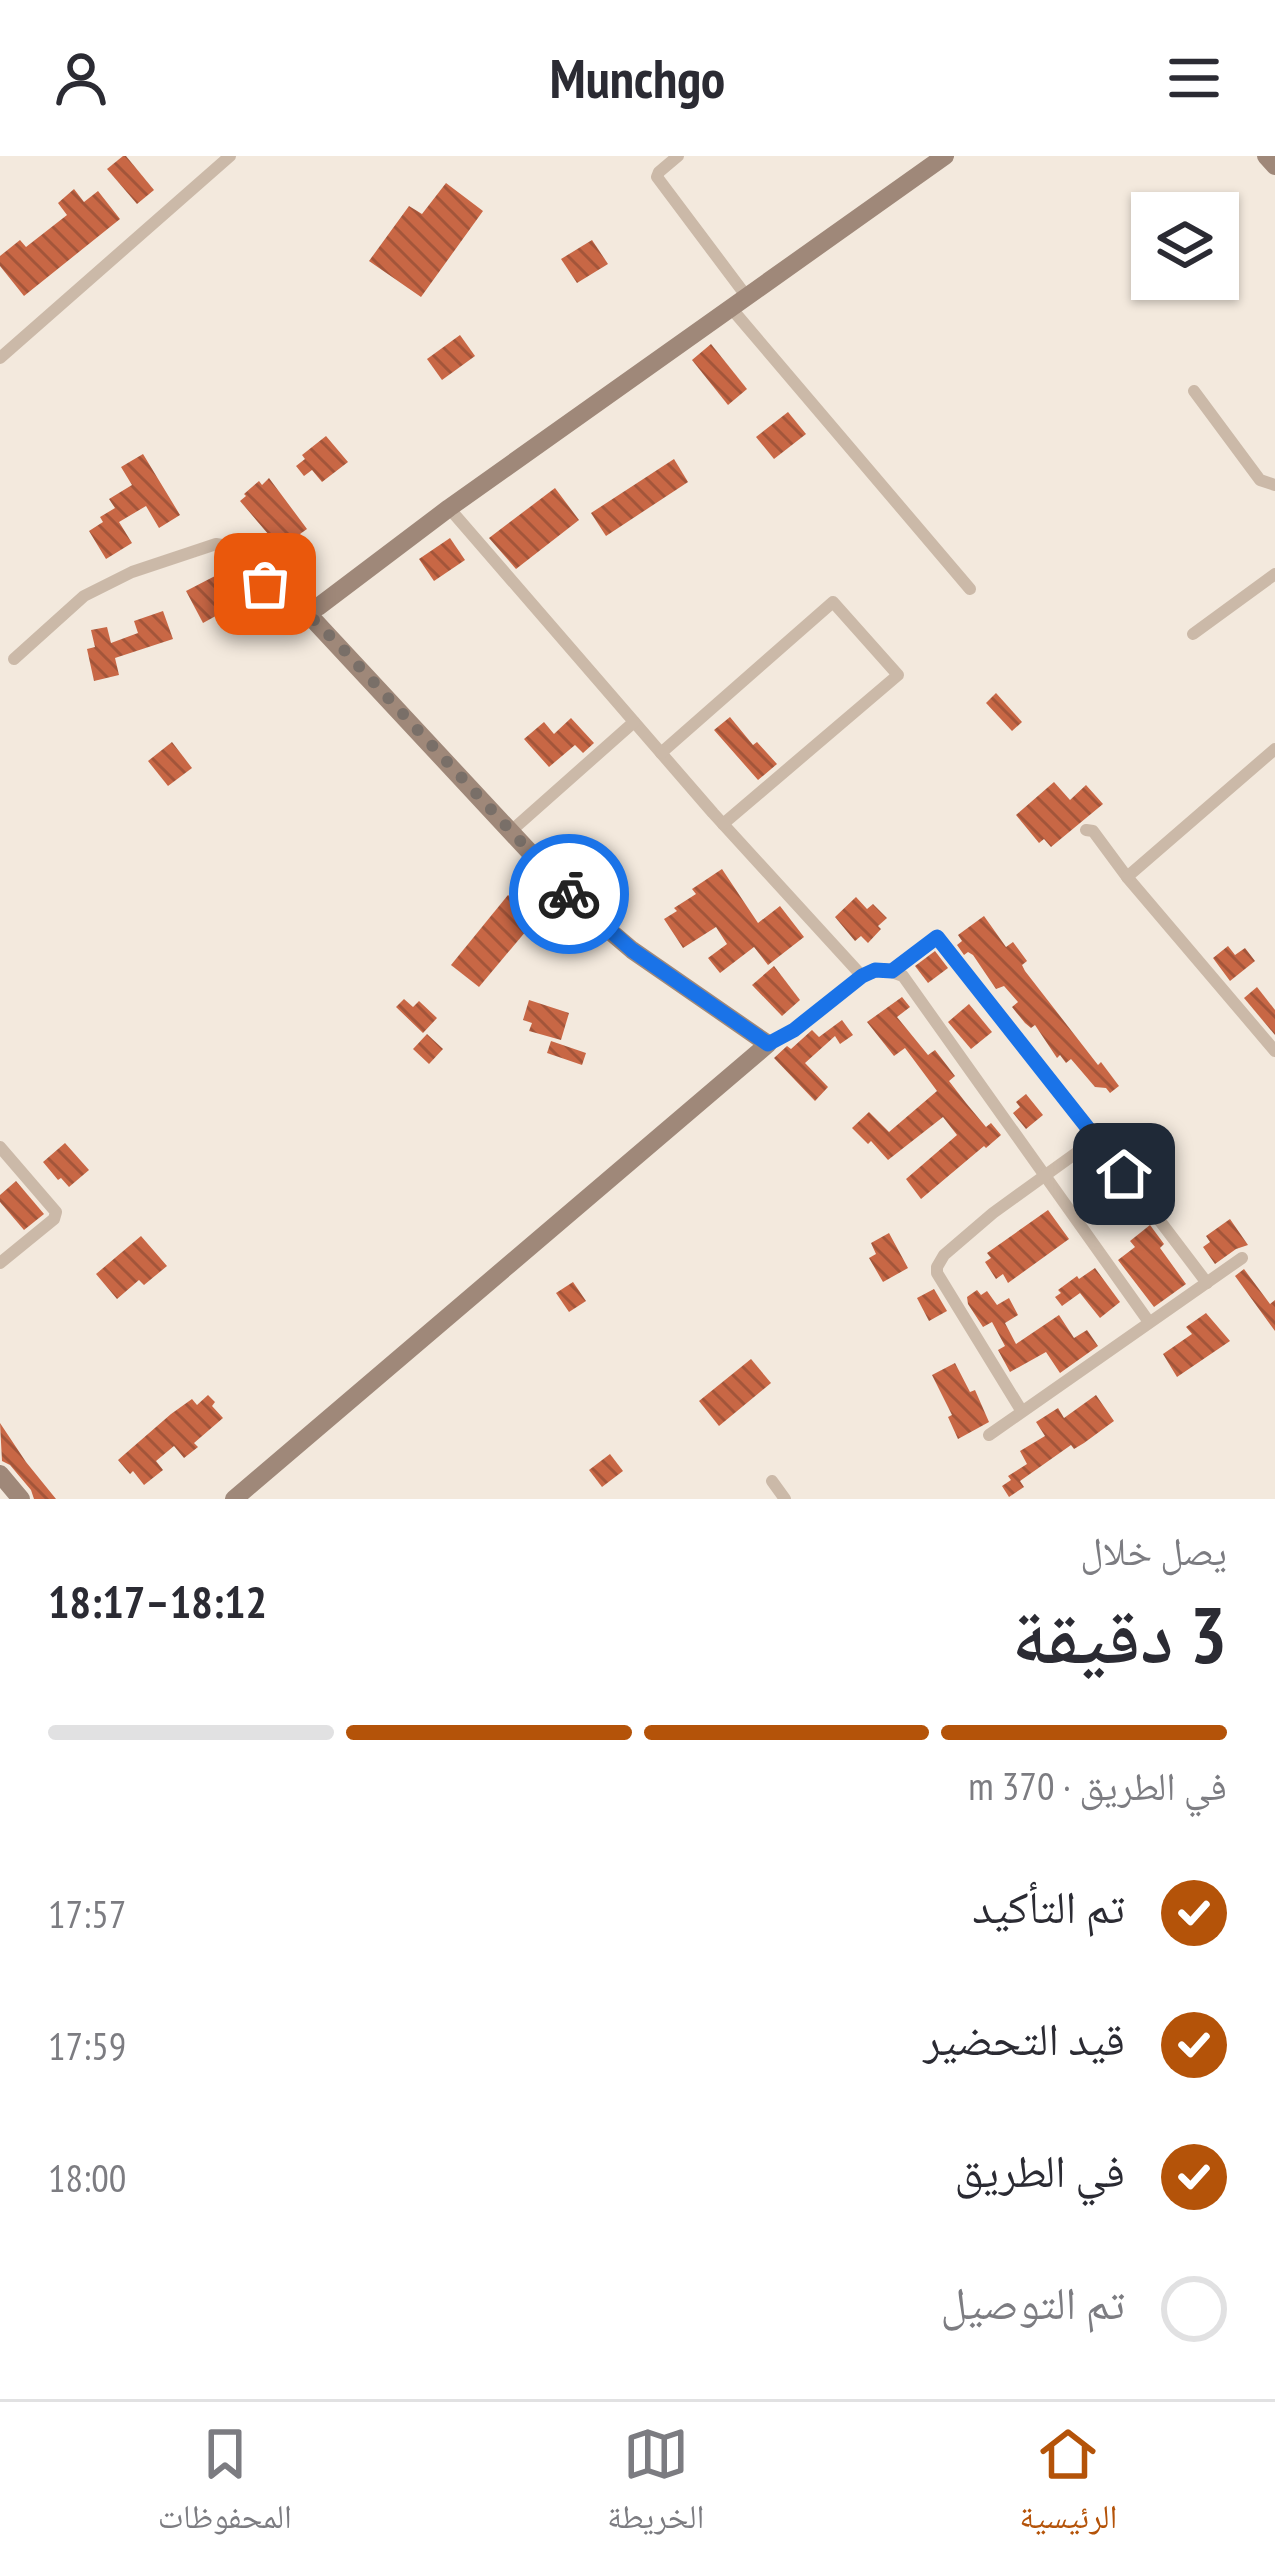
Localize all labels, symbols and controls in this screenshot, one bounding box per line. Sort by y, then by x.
text: Munchgo [550,43,725,113]
icon: person [48,45,114,111]
icon: menu [1161,45,1227,111]
map controls [1131,192,1239,300]
button: layers [1131,192,1239,300]
pin [214,533,316,635]
icon: bag [232,551,298,617]
courier [509,834,629,954]
icon: bike [536,861,602,927]
pin [1073,1123,1175,1225]
icon: home [1091,1141,1157,1207]
text: يصل خلال [1080,1525,1227,1576]
text: 18:12–18:17 [48,1572,267,1630]
text: 3 دقيقة [1012,1584,1227,1685]
text: في الطريق · 370 m [968,1760,1227,1811]
text: تم التأكيد [972,1877,1125,1935]
icon: check [1161,1880,1227,1946]
text: 17:57 [48,1888,126,1939]
text: قيد التحضير [923,2009,1125,2067]
icon: check [1161,2012,1227,2078]
text: 17:59 [48,2020,126,2071]
text: في الطريق [955,2141,1125,2199]
icon: check [1161,2144,1227,2210]
text: 18:00 [48,2152,126,2203]
text: تم التوصيل [941,2273,1125,2331]
tab: المحفوظات [158,2421,292,2549]
tab: الخريطة [607,2421,704,2549]
tab: الرئيسية [1020,2421,1117,2549]

